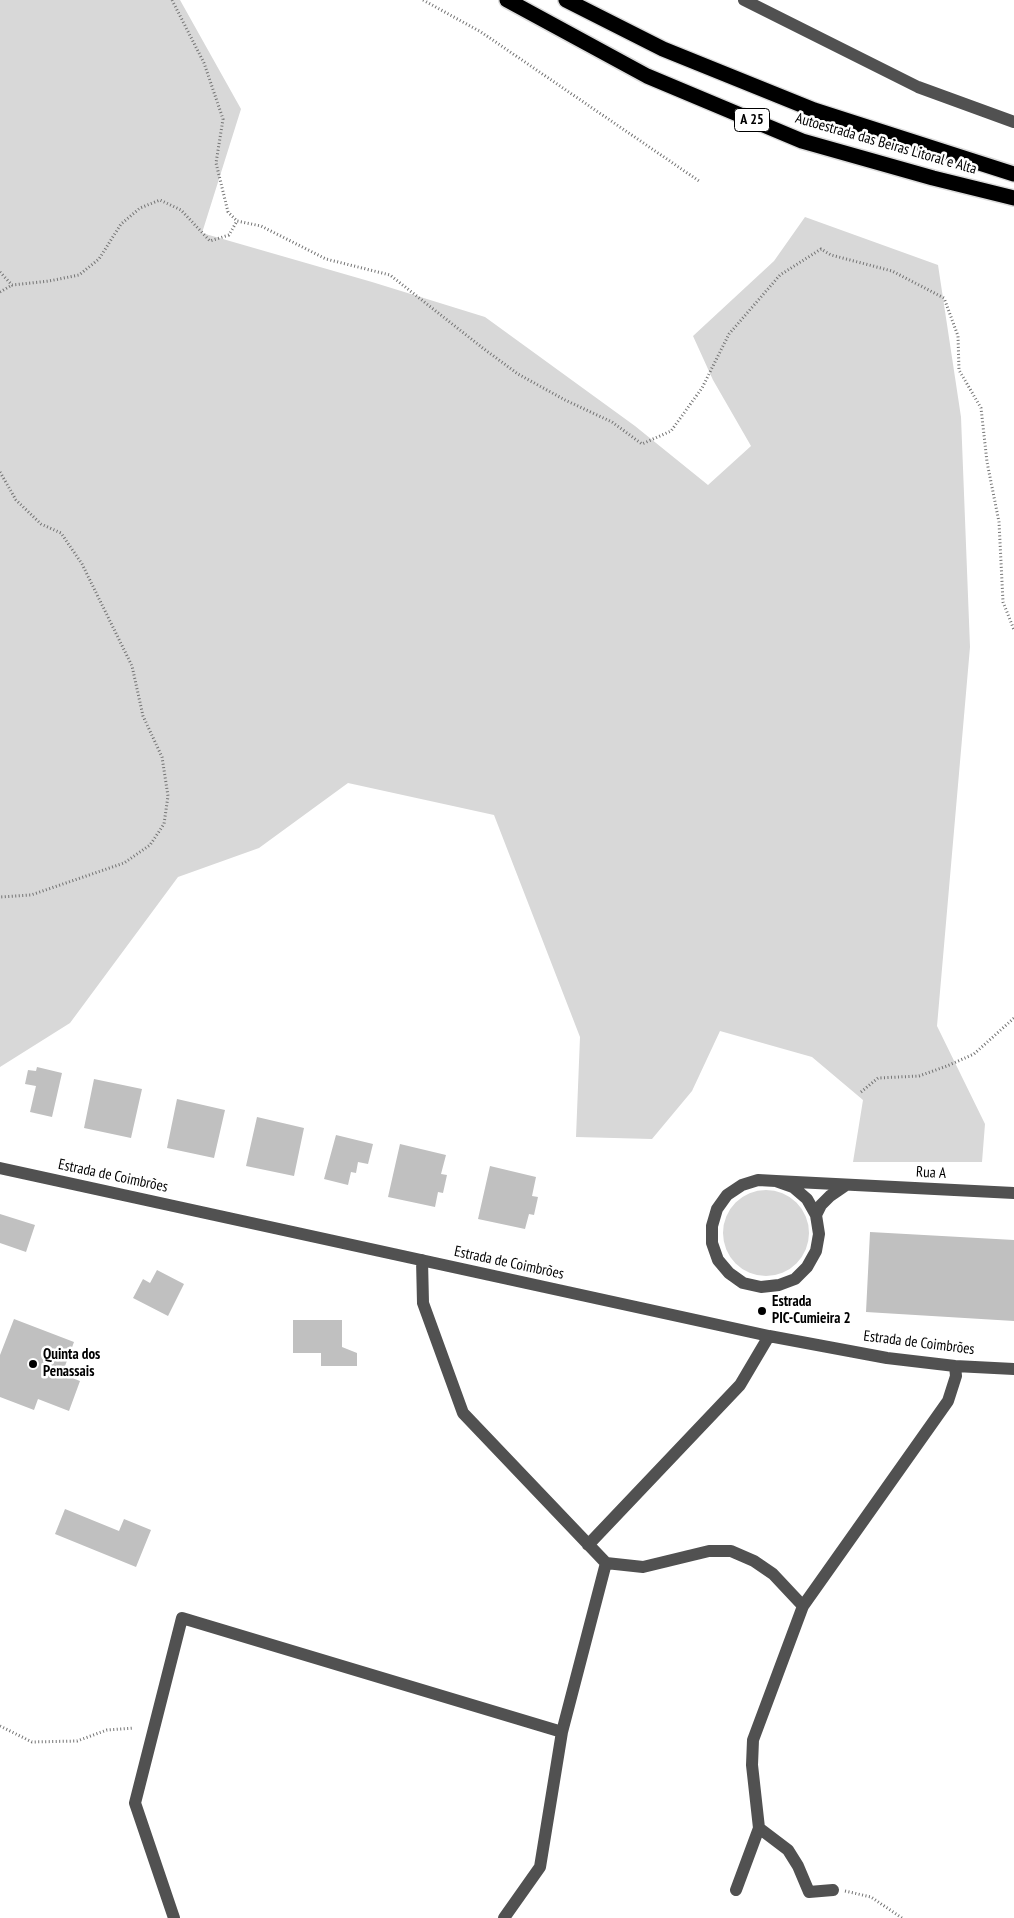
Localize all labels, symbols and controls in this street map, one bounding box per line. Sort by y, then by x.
road number: A 25 [734,108,770,132]
street label: Autoestrada das Beiras Litoral e Alta [793,109,979,179]
street label: Estrada de Coimbrões [57,1156,169,1196]
street label: Rua A [916,1163,946,1183]
street label: Estrada de Coimbrões [453,1243,565,1283]
place label: Estrada PIC-Cumieira 2 [772,1293,851,1328]
marker: Estrada PIC-Cumieira 2 [756,1305,768,1317]
street label: Estrada de Coimbrões [863,1327,975,1359]
place label: Quinta dos Penassais [43,1346,100,1381]
marker: Quinta dos Penassais [27,1358,39,1370]

